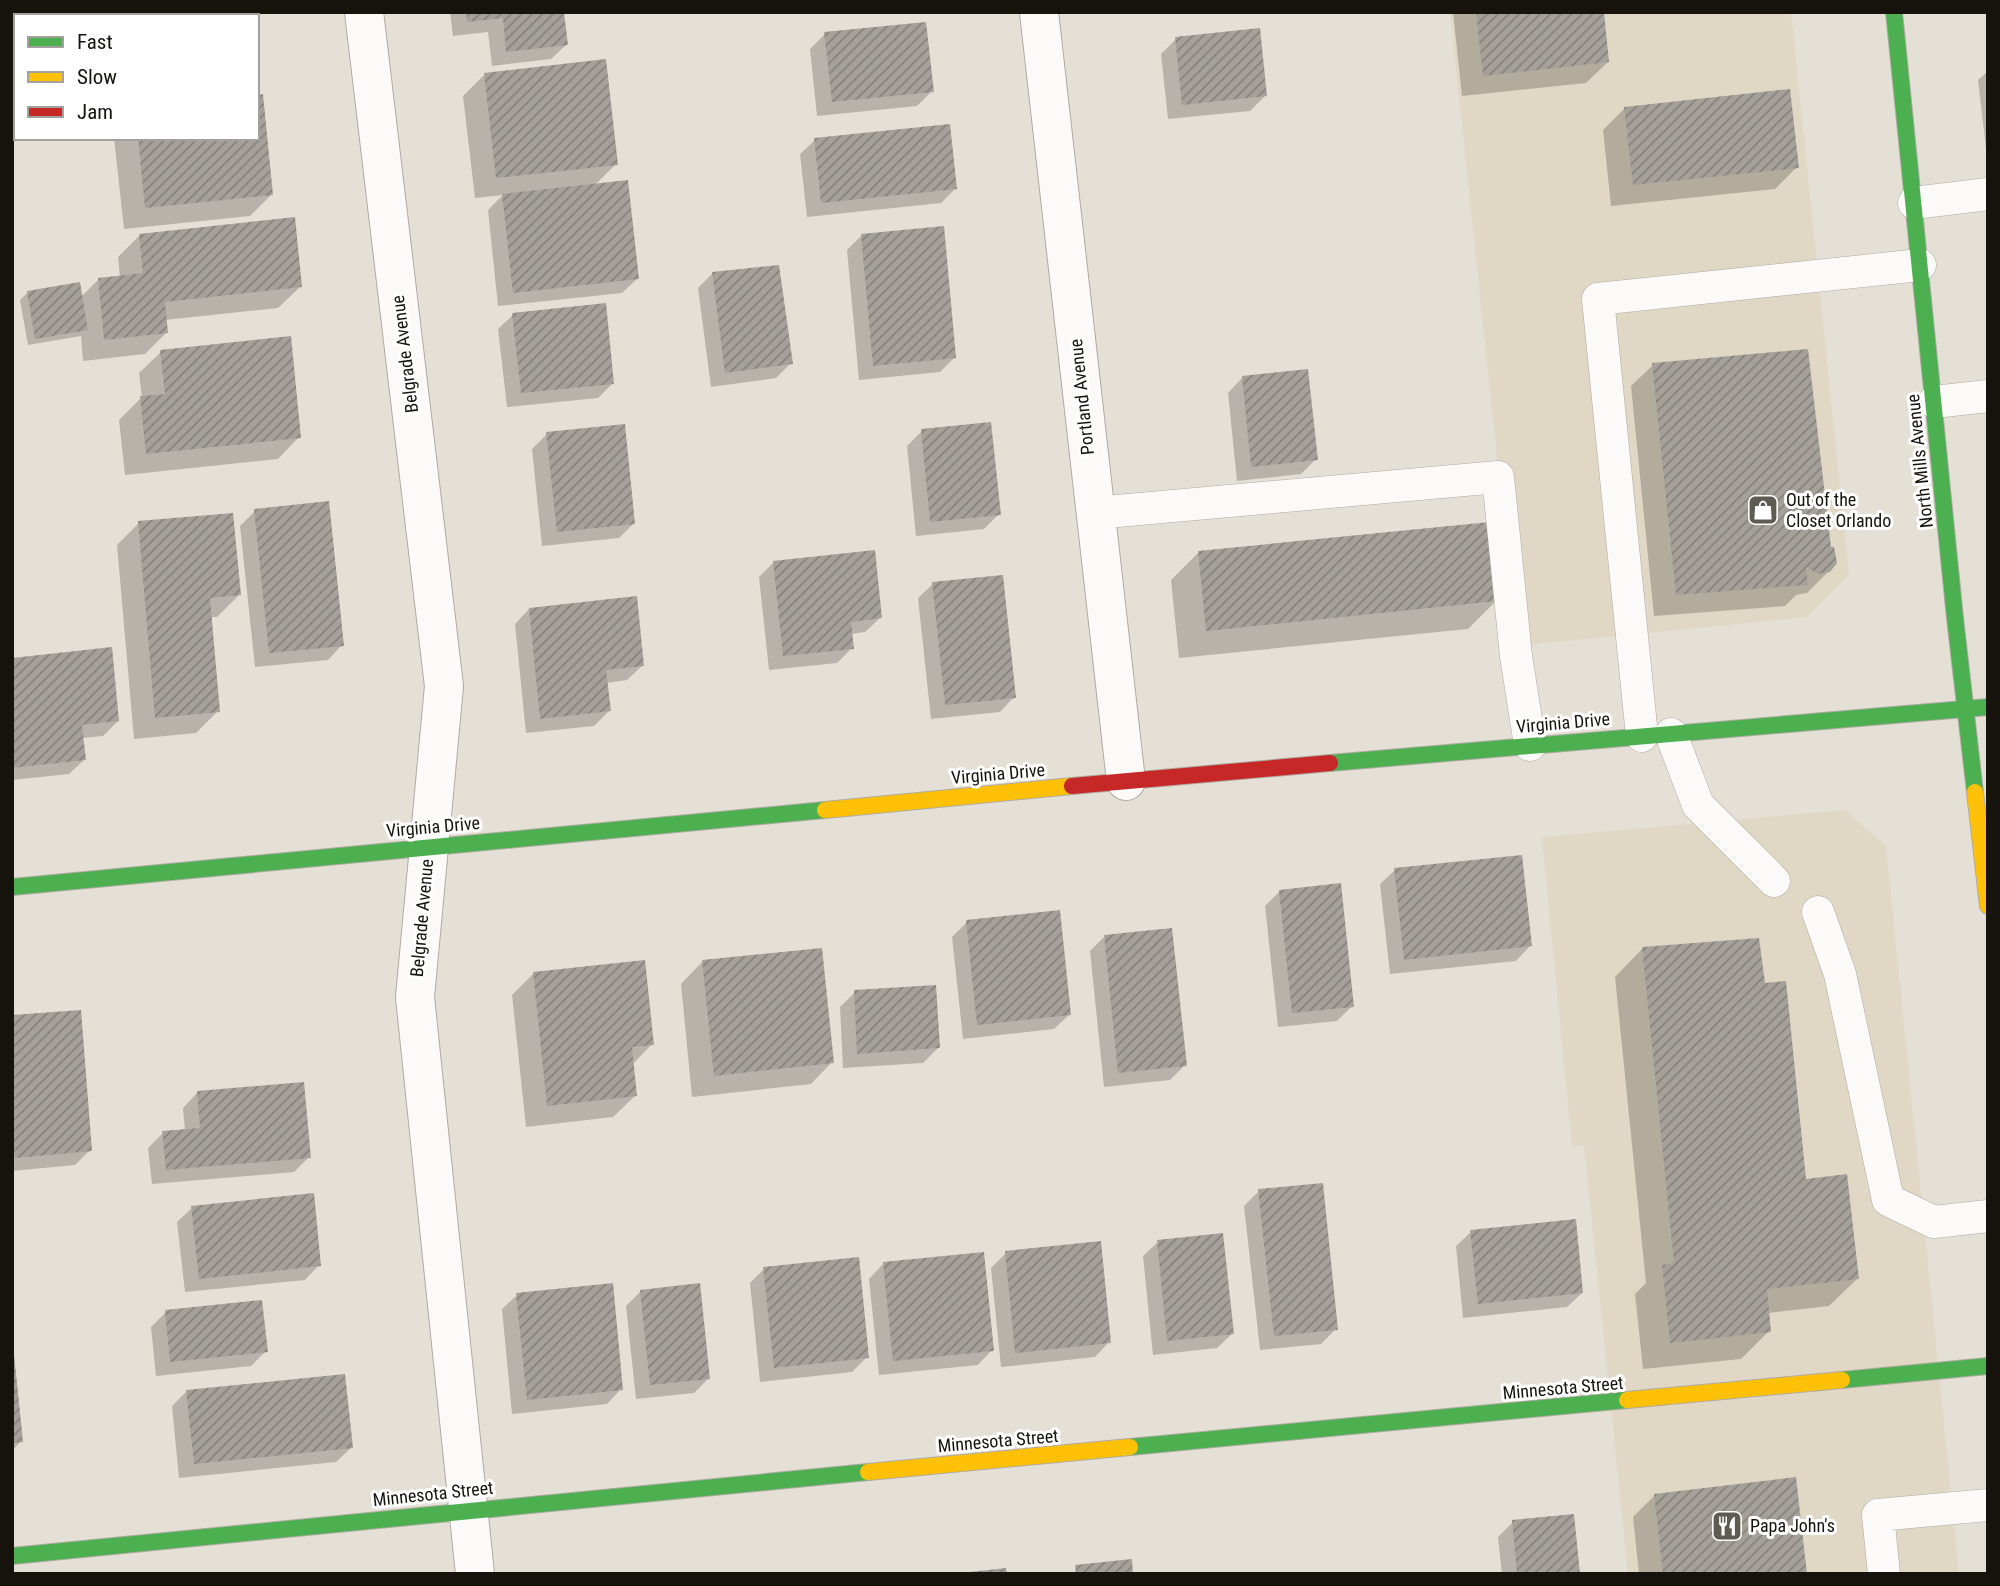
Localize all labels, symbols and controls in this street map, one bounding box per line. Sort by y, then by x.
legend [14,14,259,140]
text: Fast [77,30,113,54]
text: Slow [77,65,117,89]
text: Jam [77,100,113,124]
street label: Belgrade Avenue [387,294,422,414]
street label: Portland Avenue [1065,338,1098,456]
street label: North Mills Avenue [1902,393,1937,529]
place label: Out of the Closet Orlando [1786,489,1891,531]
shop icon: Out of the Closet Orlando [1746,493,1780,527]
street label: Virginia Drive [1515,708,1611,737]
street label: Virginia Drive [950,759,1046,788]
street label: Virginia Drive [385,812,481,841]
street label: Belgrade Avenue [406,858,437,978]
street label: Minnesota Street [1502,1372,1624,1403]
street label: Minnesota Street [937,1425,1059,1456]
street label: Minnesota Street [372,1477,494,1510]
restaurant icon: Papa John's [1710,1509,1744,1543]
place label: Papa John's [1750,1515,1835,1536]

